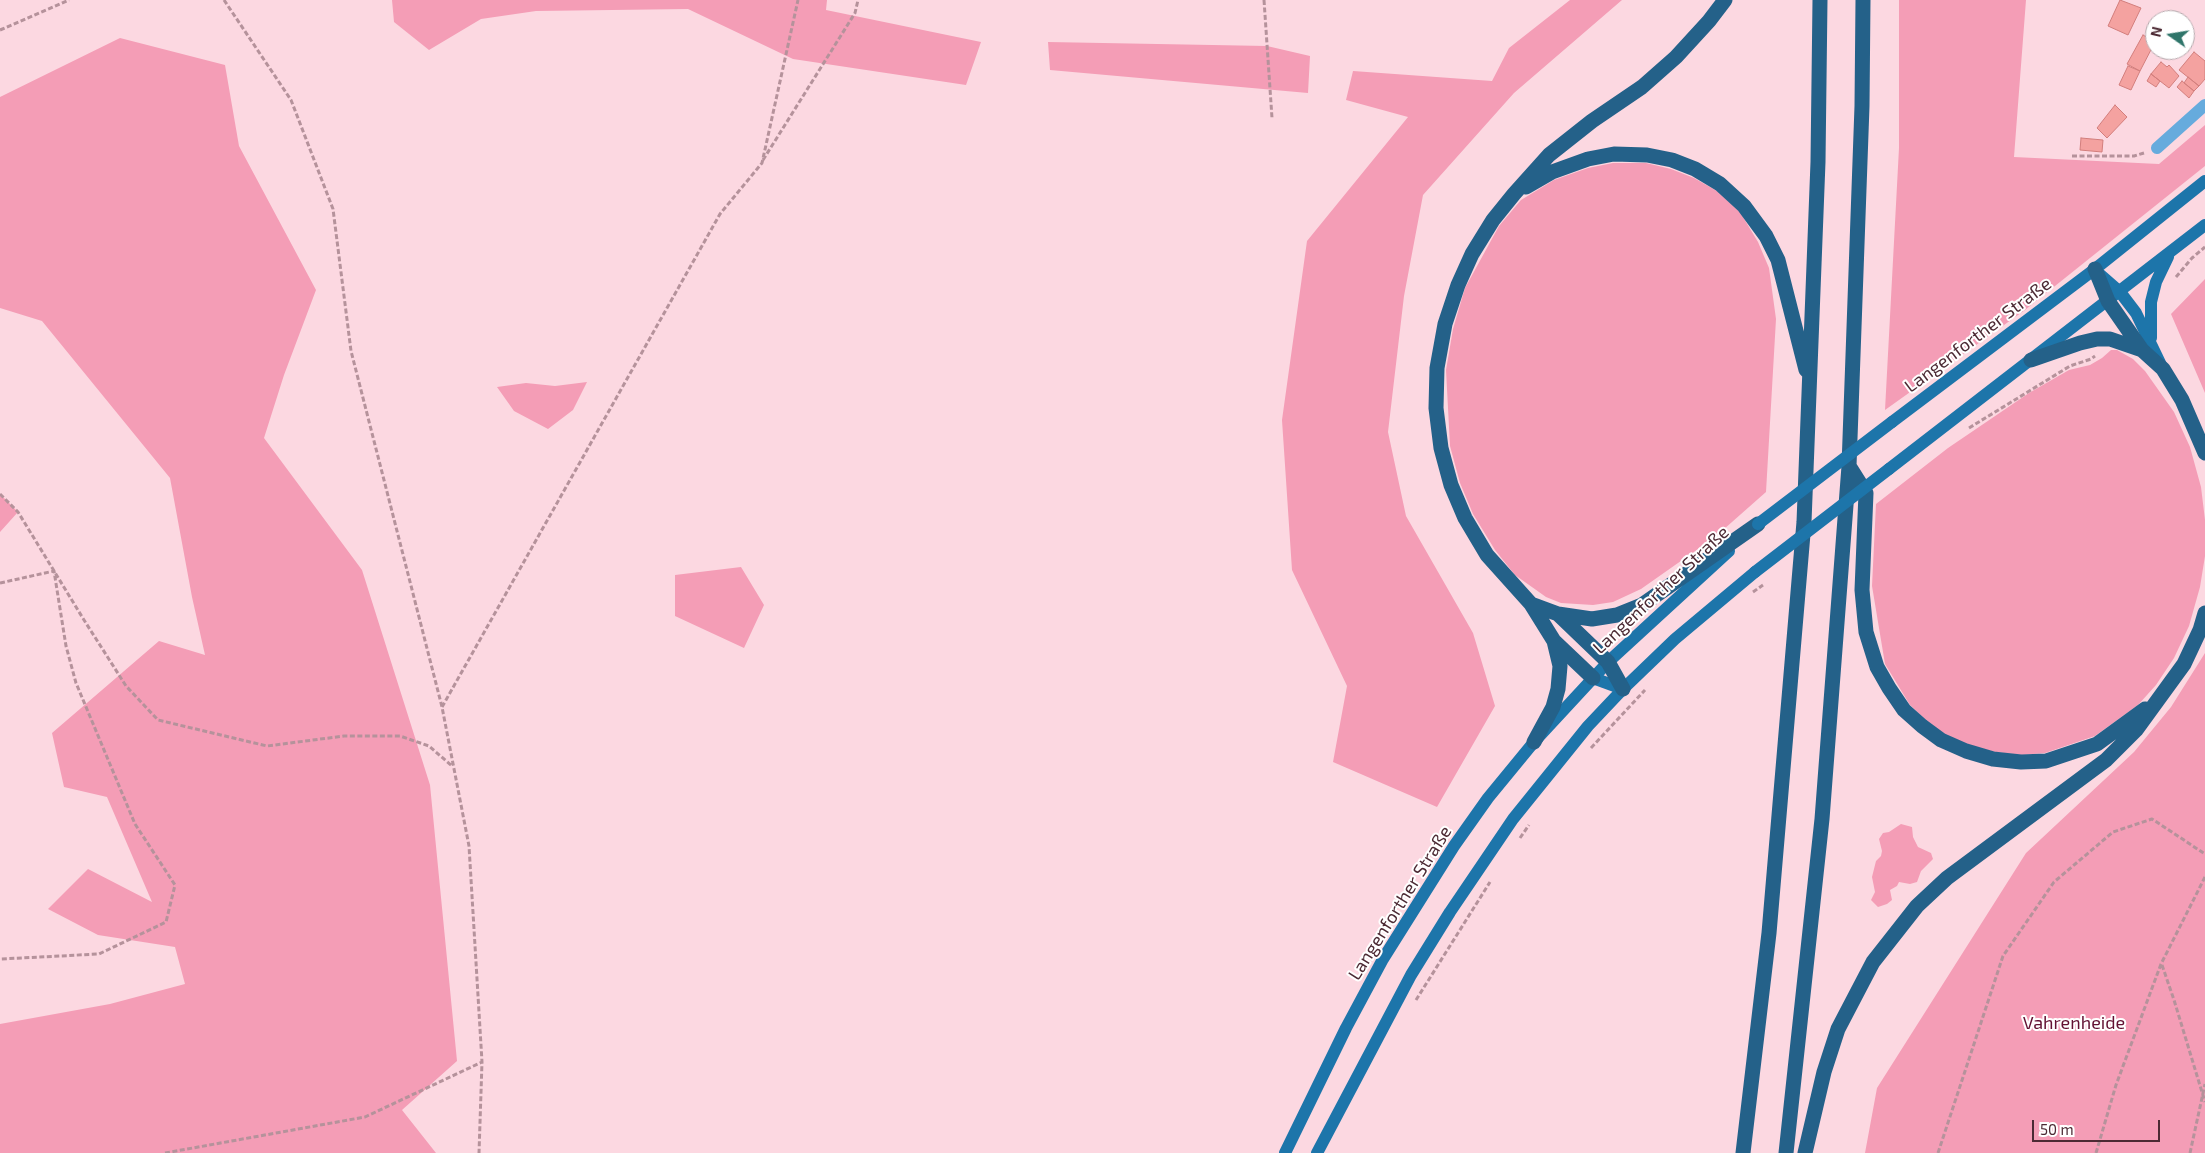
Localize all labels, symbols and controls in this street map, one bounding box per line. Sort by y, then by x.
north arrow [2145,10,2195,60]
text: N [2146,25,2165,39]
street label: Langenforther Straße [1901,273,2055,397]
street label: Langenforther Straße [1589,521,1733,659]
street label: Langenforther Straße [1344,822,1456,984]
park label: Vahrenheide [2023,1012,2125,1034]
scale bar [2035,1110,2162,1142]
text: 50 m [2040,1120,2074,1138]

